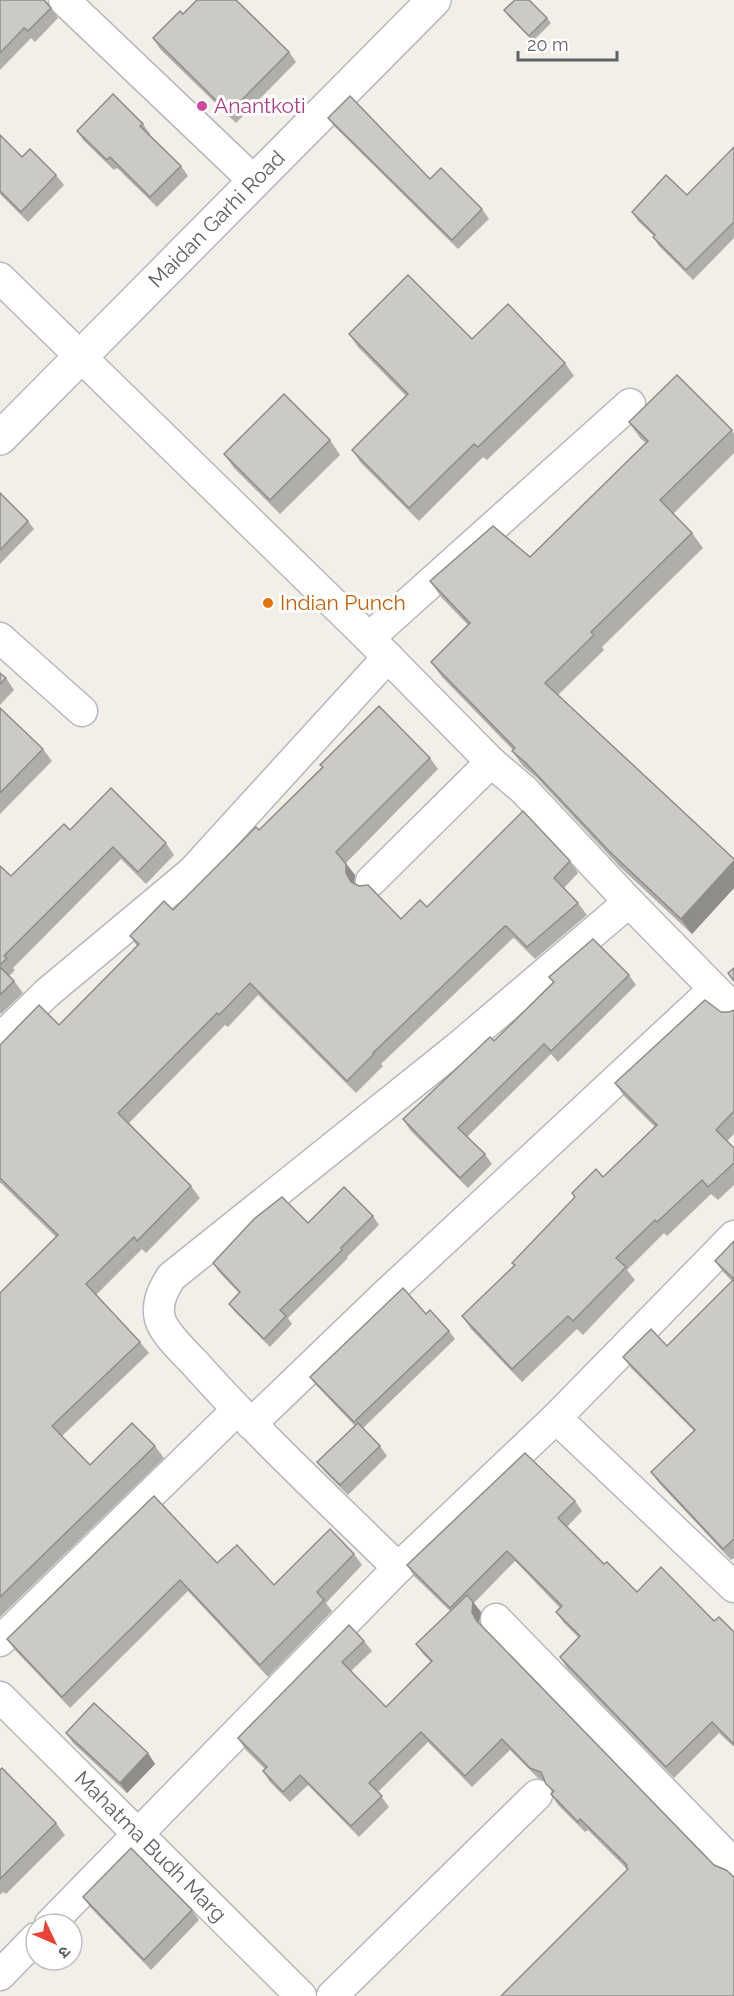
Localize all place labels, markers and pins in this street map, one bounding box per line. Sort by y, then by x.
place label: Anantkoti [214,93,306,118]
marker: Anantkoti [195,99,209,113]
place label: Indian Punch [280,590,406,615]
marker: Indian Punch [261,596,275,610]

